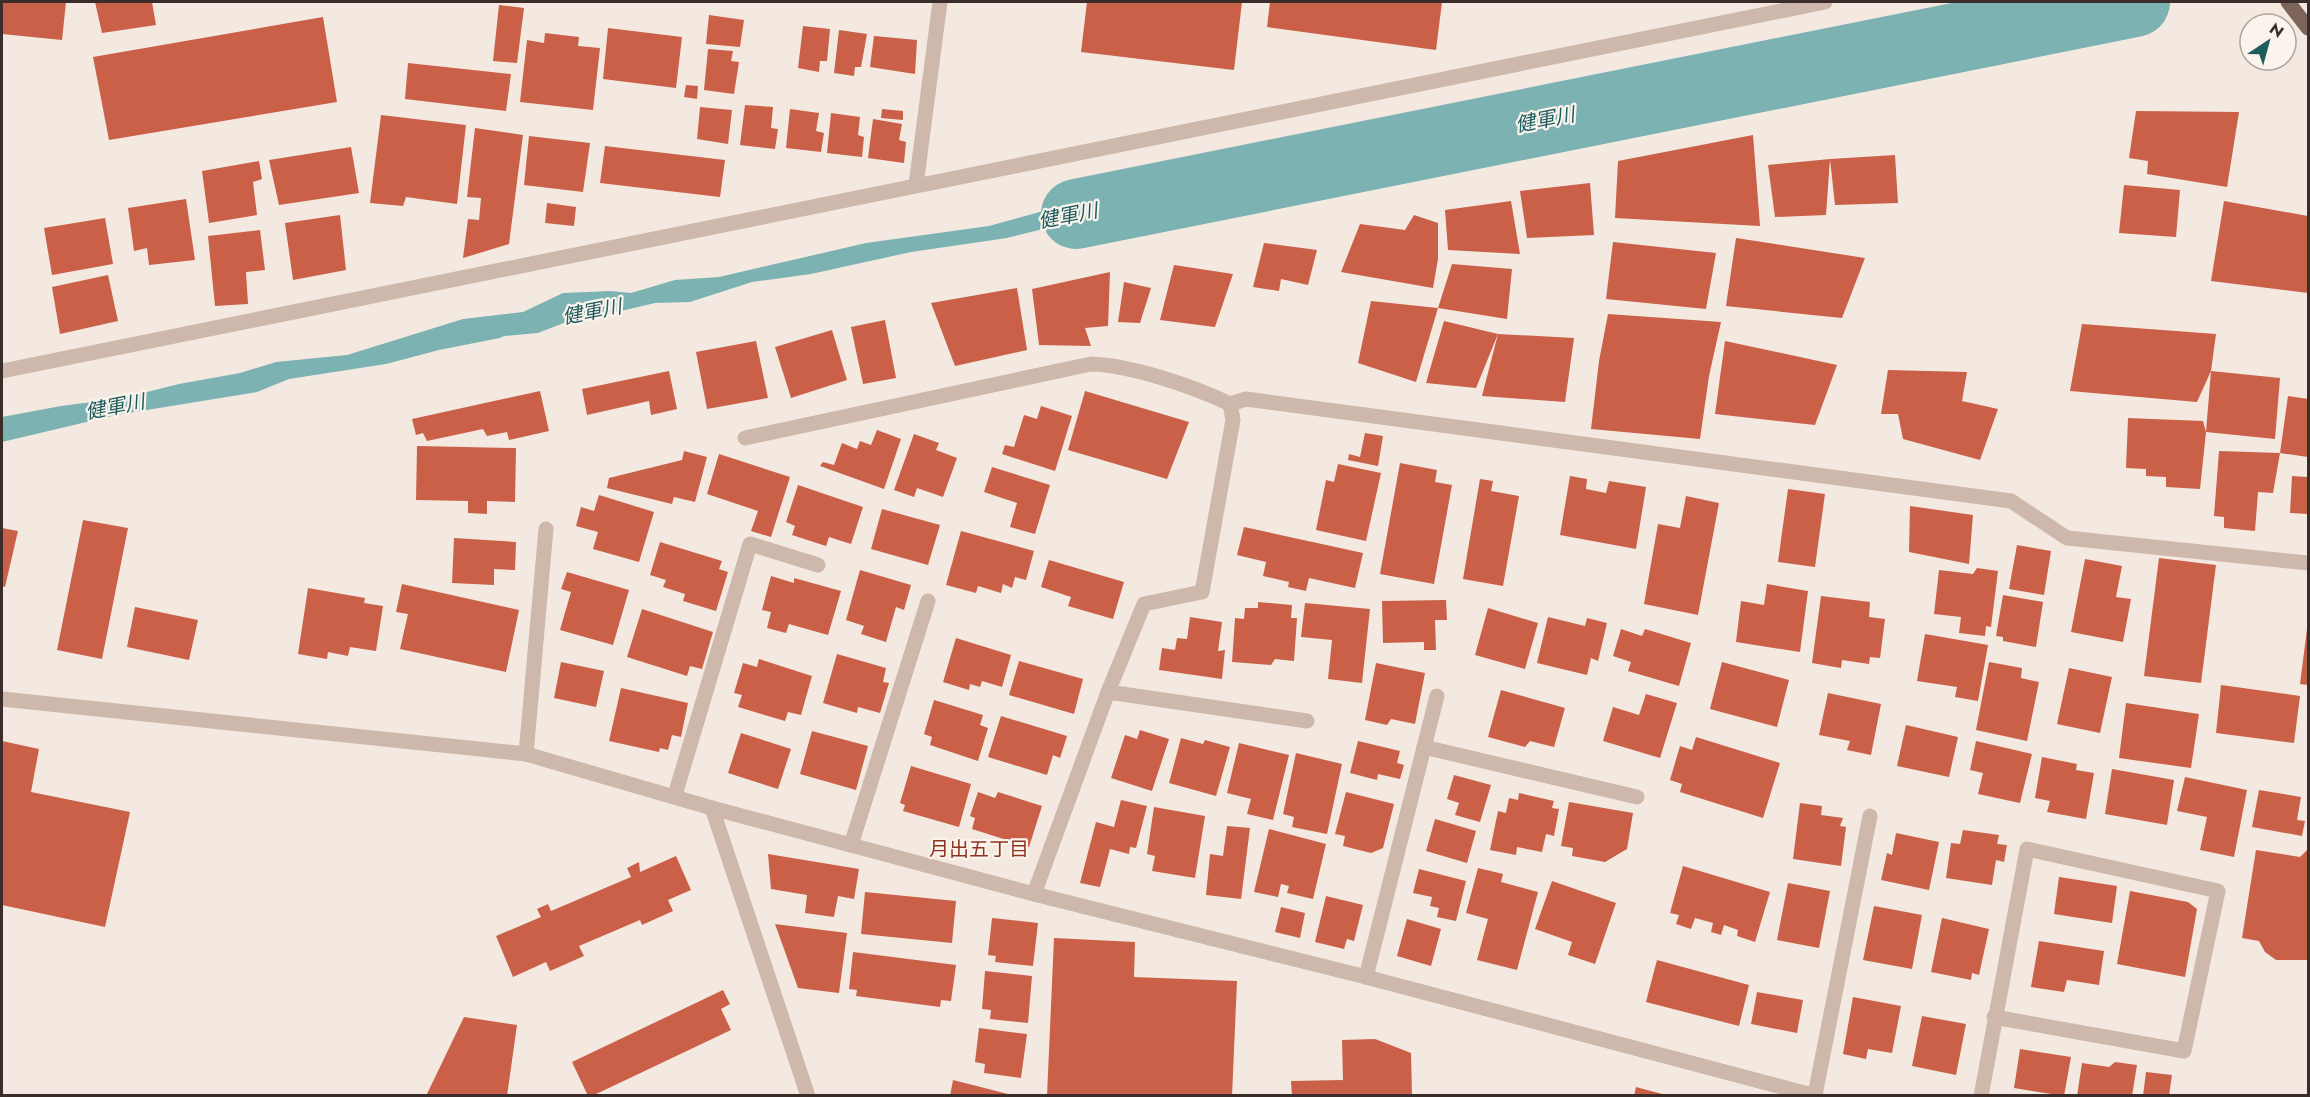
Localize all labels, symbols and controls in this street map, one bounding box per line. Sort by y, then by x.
north arrow [2238,12,2298,72]
text: N [2265,17,2288,43]
water label: 健軍川 [1513,100,1579,140]
water label: 健軍川 [1036,196,1102,236]
water label: 健軍川 [560,292,626,332]
water label: 健軍川 [83,387,149,427]
district label: 月出五丁目 [929,835,1029,864]

